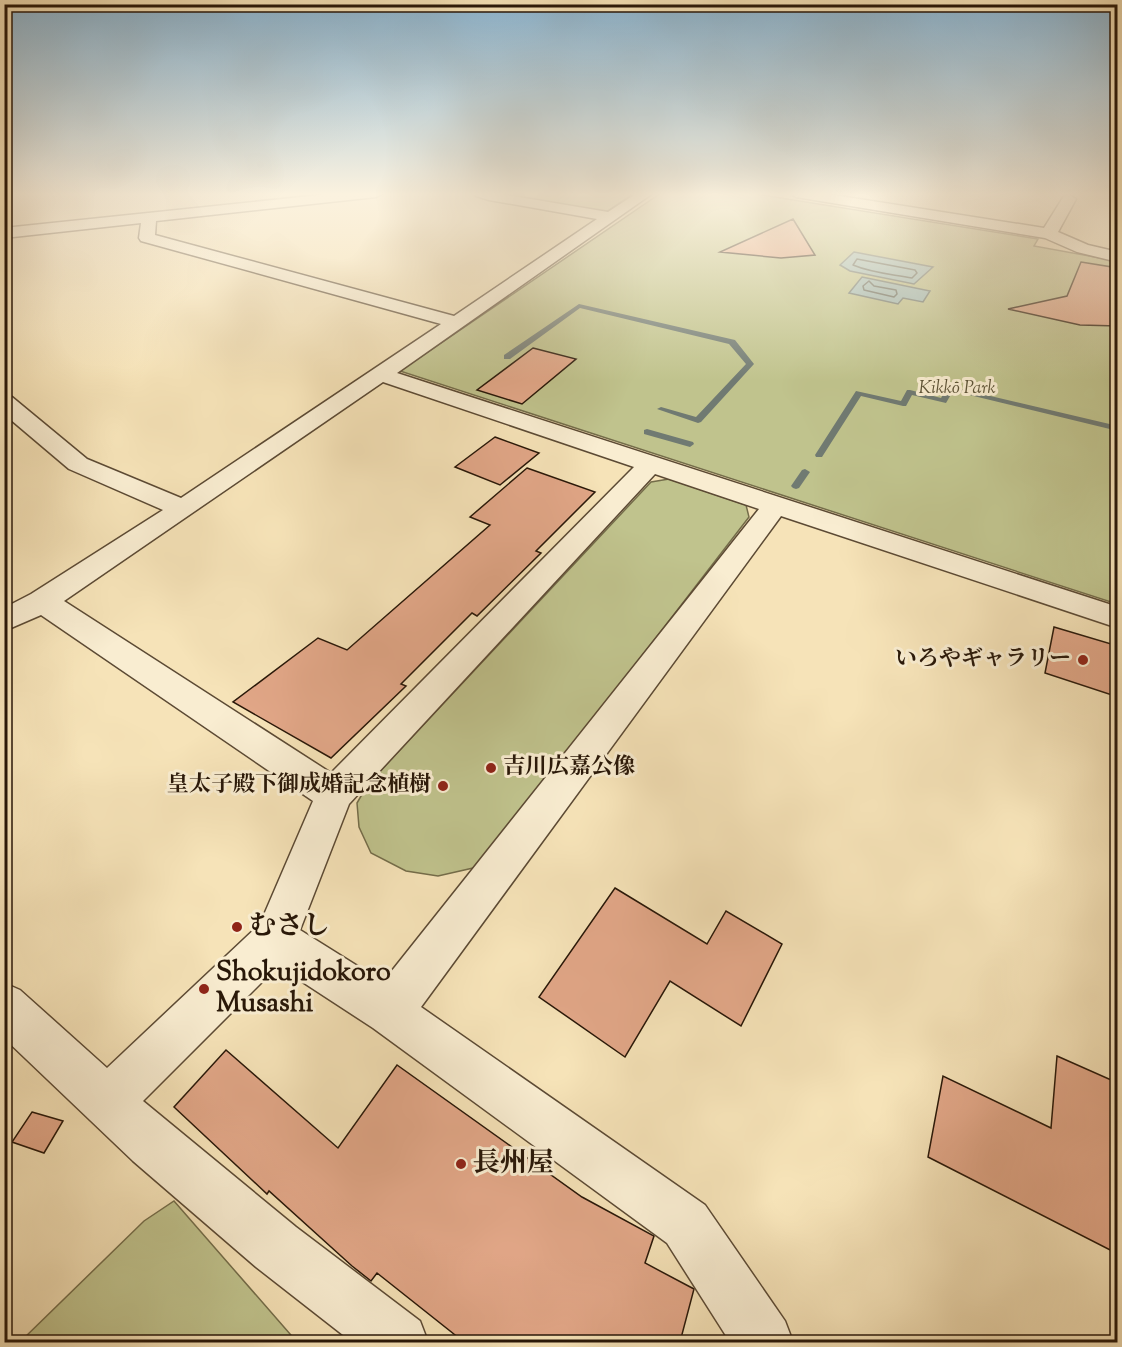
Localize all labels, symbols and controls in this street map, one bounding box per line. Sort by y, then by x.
park label: Kikkō Park [918,376,996,402]
place label: いろやギャラリー [895,644,1071,676]
marker: いろやギャラリー [1076,653,1090,667]
place label: 吉川広嘉公像 [503,752,635,784]
marker: 吉川広嘉公像 [484,761,498,775]
place label: 皇太子殿下御成婚記念植樹 [167,770,431,802]
marker: 皇太子殿下御成婚記念植樹 [436,779,450,793]
place label: むさし [249,908,330,947]
marker: むさし [230,920,244,934]
place label: Shokujidokoro Musashi [216,954,391,1024]
marker: Shokujidokoro Musashi [197,982,211,996]
place label: 長州屋 [473,1145,554,1184]
marker: 長州屋 [454,1157,468,1171]

